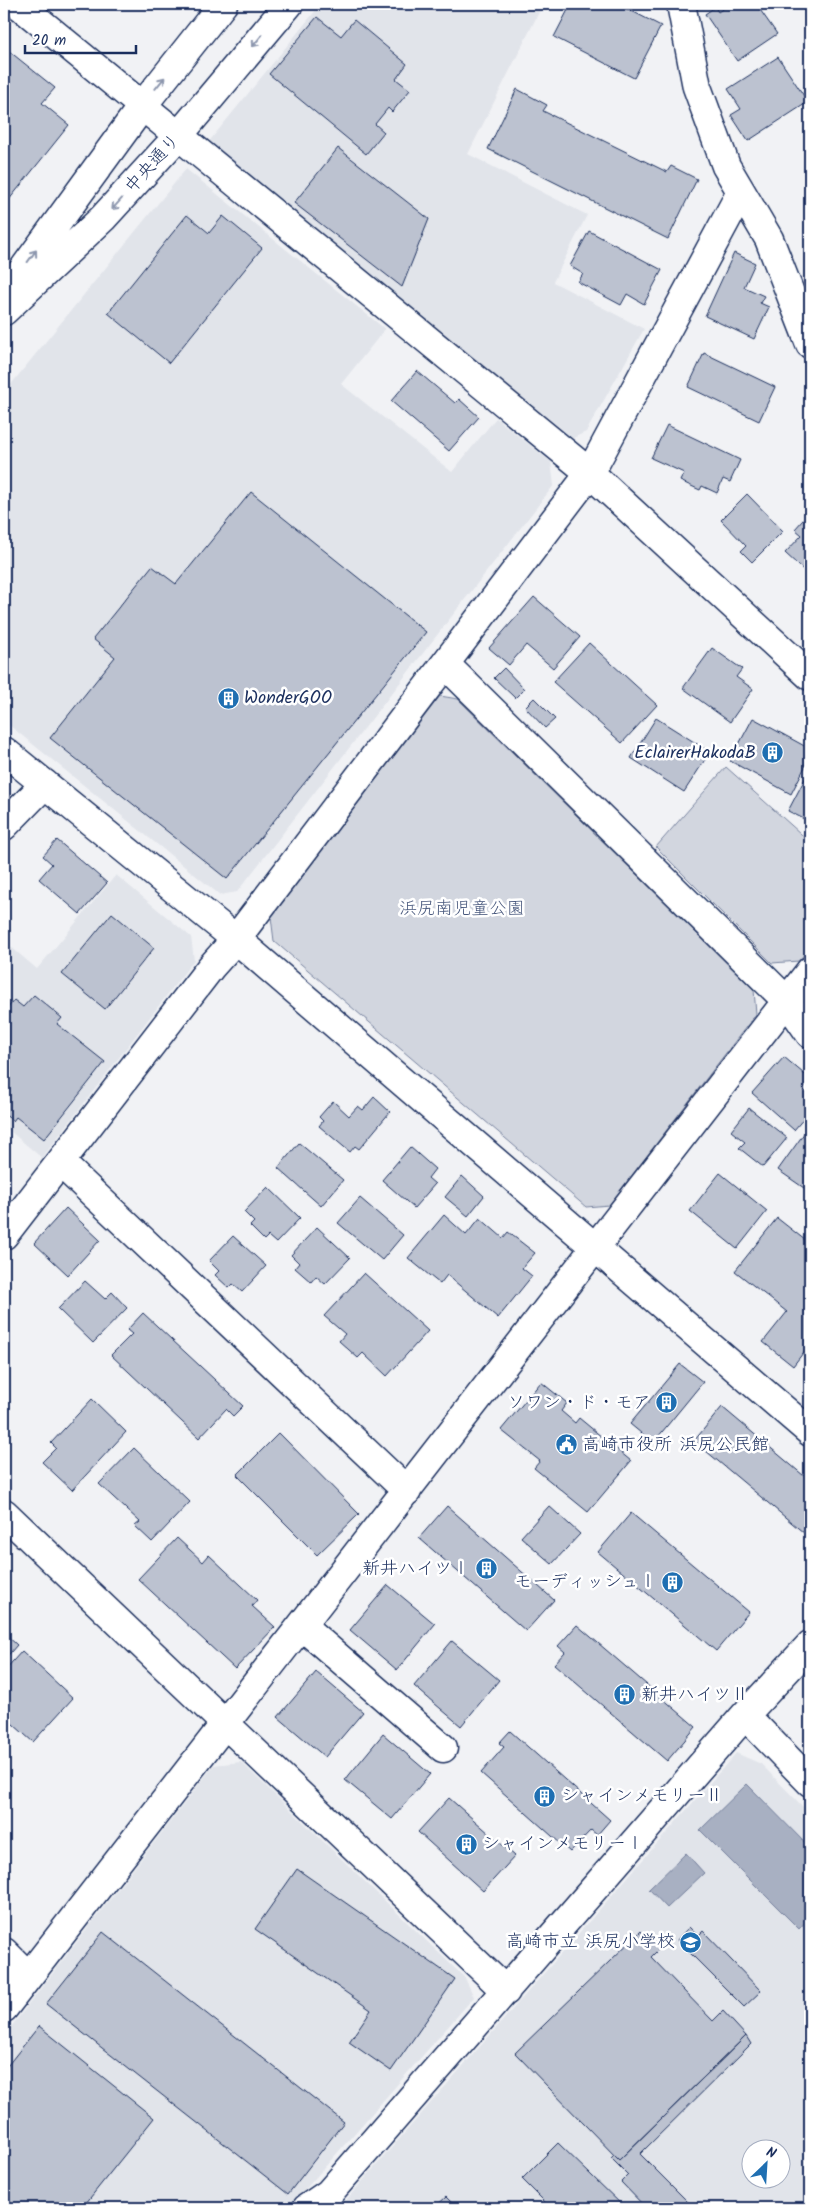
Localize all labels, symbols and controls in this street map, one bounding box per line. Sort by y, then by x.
scale bar [25,22,136,54]
text: 20 m [32,29,66,53]
one-way arrow [252,34,263,47]
one-way arrow [154,77,165,90]
street label: 中央通り [118,128,188,200]
one-way arrow [111,197,122,210]
one-way arrow [27,250,38,264]
place label: WonderGOO [244,684,332,713]
building icon: WonderGOO [216,686,240,710]
place label: EclairerHakodaB [634,739,756,768]
building icon: EclairerHakodaB [760,741,784,765]
park label: 浜尻南児童公園 [399,895,525,924]
place label: ソワン・ド・モア [507,1389,651,1418]
building icon: ソワン・ド・モア [655,1391,679,1415]
place label: 高崎市役所 浜尻公民館 [582,1431,769,1460]
public building icon: 高崎市役所 浜尻公民館 [554,1433,578,1457]
place label: 新井ハイツⅠ [362,1555,470,1584]
building icon: 新井ハイツⅠ [474,1557,498,1581]
place label: モーディッシュⅠ [514,1568,657,1597]
building icon: モーディッシュⅠ [661,1570,685,1594]
place label: 新井ハイツⅡ [641,1681,749,1710]
building icon: 新井ハイツⅡ [613,1683,637,1707]
place label: シャインメモリーⅡ [561,1782,723,1811]
building icon: シャインメモリーⅡ [533,1784,557,1808]
place label: シャインメモリーⅠ [482,1830,644,1859]
building icon: シャインメモリーⅠ [454,1832,478,1856]
place label: 高崎市立 浜尻小学校 [506,1928,675,1957]
school or university icon: 高崎市立 浜尻小学校 [679,1930,703,1954]
north arrow [742,2140,792,2190]
text: N [762,2141,780,2165]

